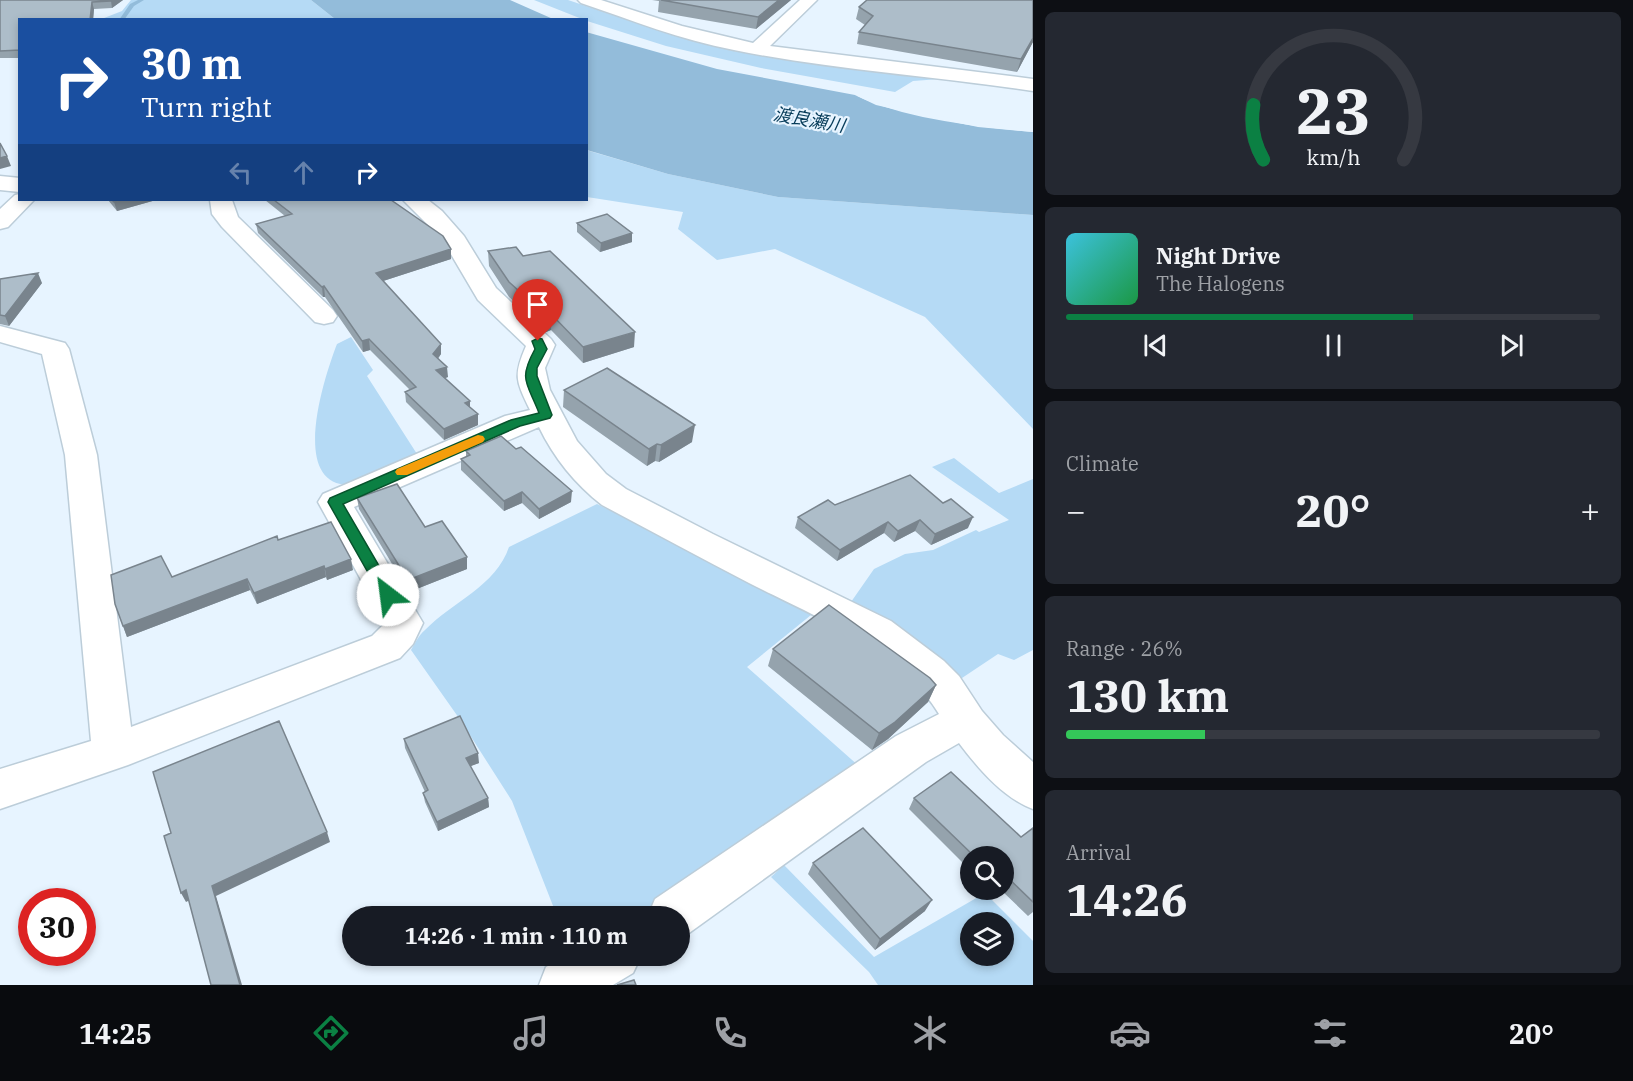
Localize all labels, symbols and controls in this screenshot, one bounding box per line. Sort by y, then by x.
text: 30 m [141,36,242,91]
icon: right [42,42,120,120]
text: 23 [1296,70,1370,151]
text: Turn right [141,89,272,124]
water label: 渡良瀬川 [772,102,849,137]
text: km/h [1306,144,1360,172]
icon: left [224,156,257,189]
icon: ahead [287,156,320,189]
icon: right [350,156,383,189]
text: Night Drive [1156,241,1281,270]
text: The Halogens [1156,270,1285,297]
pin [512,279,563,341]
icon: arrive [521,288,554,321]
icon: previous [1139,329,1172,362]
icon: pause [1317,329,1350,362]
icon: next [1495,329,1528,362]
text: Climate [1066,450,1139,477]
text: 20° [1295,481,1371,539]
text: − [1066,489,1086,532]
text: + [1580,489,1600,532]
position arrow [356,563,420,627]
text: Range · 26% [1066,635,1183,662]
text: 130 km [1066,666,1229,724]
text: Arrival [1066,839,1131,866]
map controls [960,846,1014,966]
button: search [960,846,1014,900]
text: 14:26 [1066,870,1188,928]
speed limit sign: 30 [18,888,96,966]
button: layers [960,912,1014,966]
text: 14:26 · 1 min · 110 m [404,921,628,950]
icon: directions [310,1012,352,1054]
icon: music [510,1012,552,1054]
icon: phone [709,1012,751,1054]
icon: climate [909,1012,951,1054]
icon: car [1109,1012,1151,1054]
icon: filters [1309,1012,1351,1054]
text: 14:25 [79,1016,152,1051]
text: 20° [1509,1016,1554,1051]

